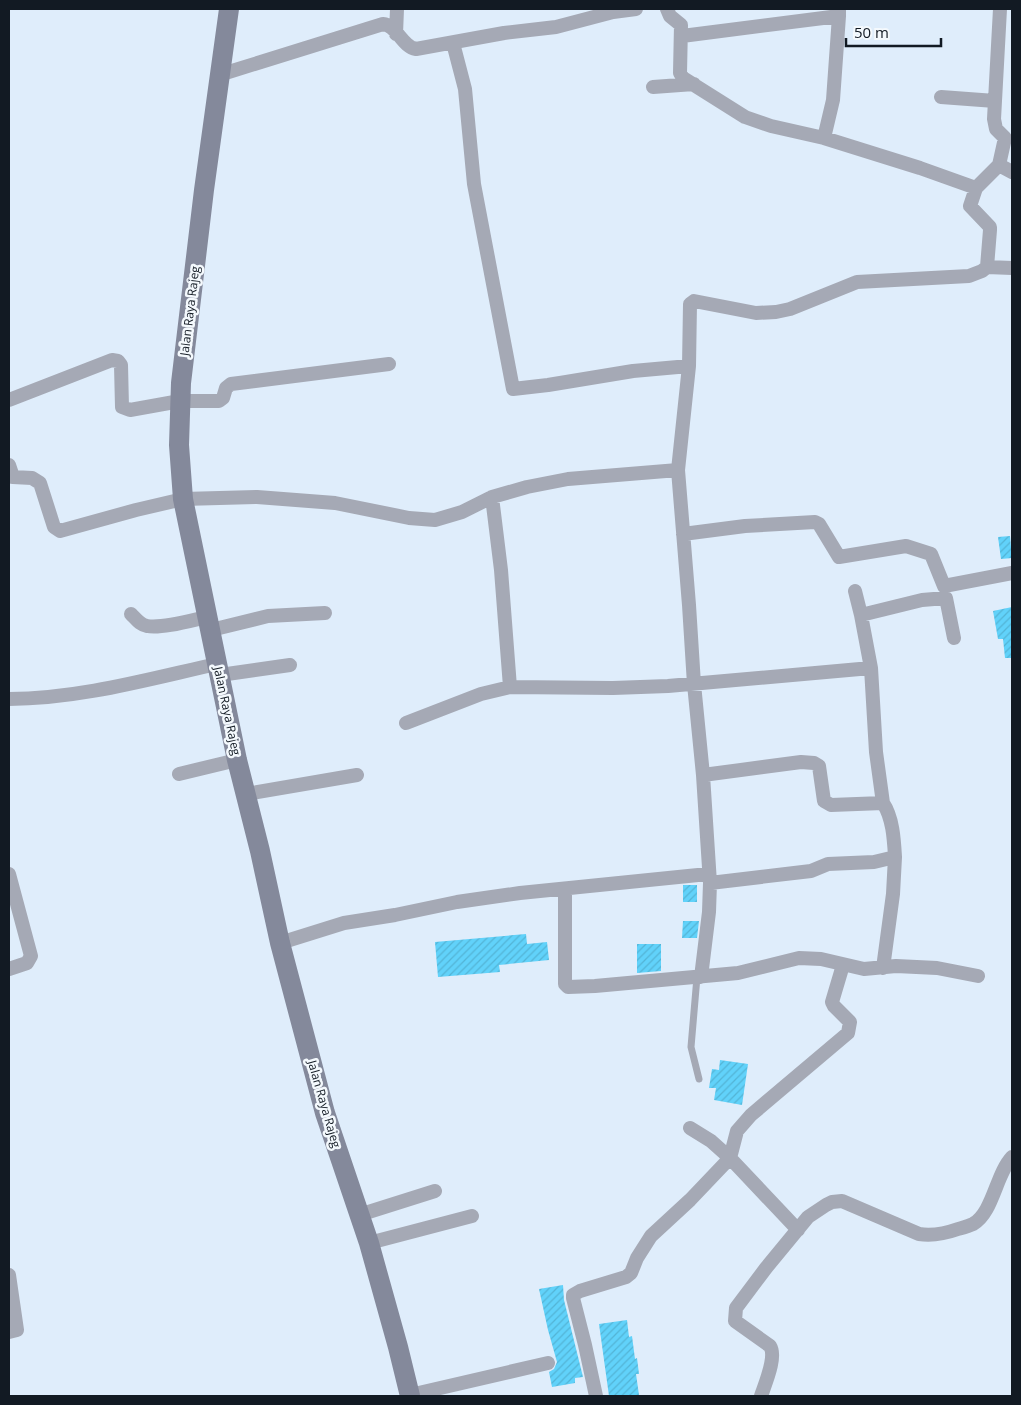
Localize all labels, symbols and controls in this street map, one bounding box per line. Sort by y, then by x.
scale bar [846,15,941,47]
text: 50 m [854,22,889,42]
street label: Jalan Raya Rajeg [175,265,204,358]
street label: Jalan Raya Rajeg [210,664,245,757]
street label: Jalan Raya Rajeg [304,1057,345,1150]

